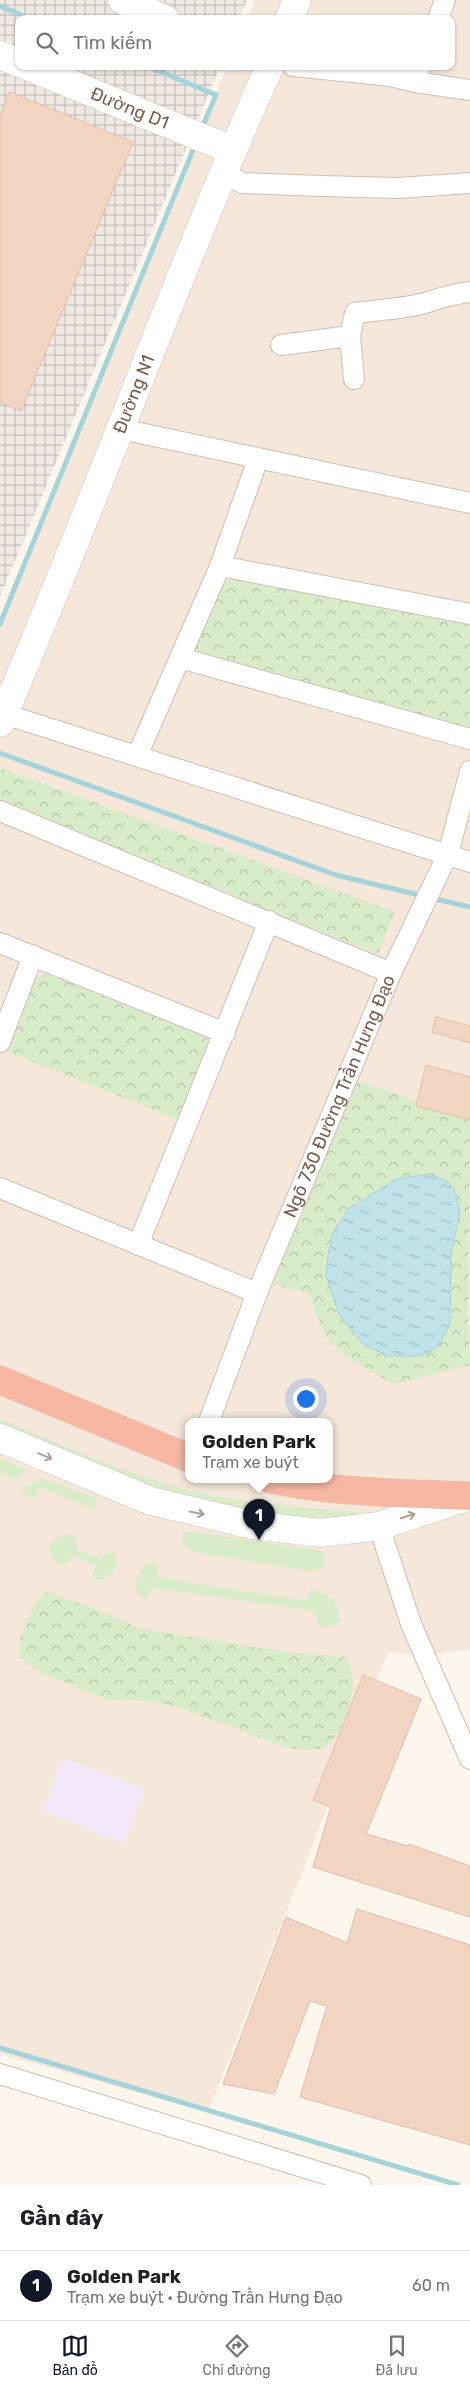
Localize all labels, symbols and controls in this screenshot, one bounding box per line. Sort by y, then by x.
search box [15,15,455,70]
icon: search [33,29,61,57]
text: Tìm kiếm [73,31,152,54]
street label: Đường D1 [87,82,172,134]
street label: Đường N1 [108,352,159,437]
street label: Ngõ 730 Đường Trần Hưng Đạo [279,972,400,1221]
your location [293,1386,319,1412]
popup [185,1418,333,1483]
text: Golden Park [202,1430,316,1453]
one-way arrow [37,1452,52,1461]
text: Trạm xe buýt [202,1453,299,1472]
pin: 1 [243,1499,275,1540]
one-way arrow [189,1509,205,1518]
one-way arrow [400,1511,416,1520]
text: Gần đây [20,2205,103,2230]
text: Golden Park [67,2265,181,2288]
text: 1 [32,2276,40,2295]
text: 60 m [412,2276,450,2295]
text: Trạm xe buýt · Đường Trần Hưng Đạo [67,2288,343,2307]
tab: Bản đồ [52,2332,98,2379]
tab: Chỉ đường [203,2332,271,2379]
tab: Đã lưu [375,2332,418,2379]

